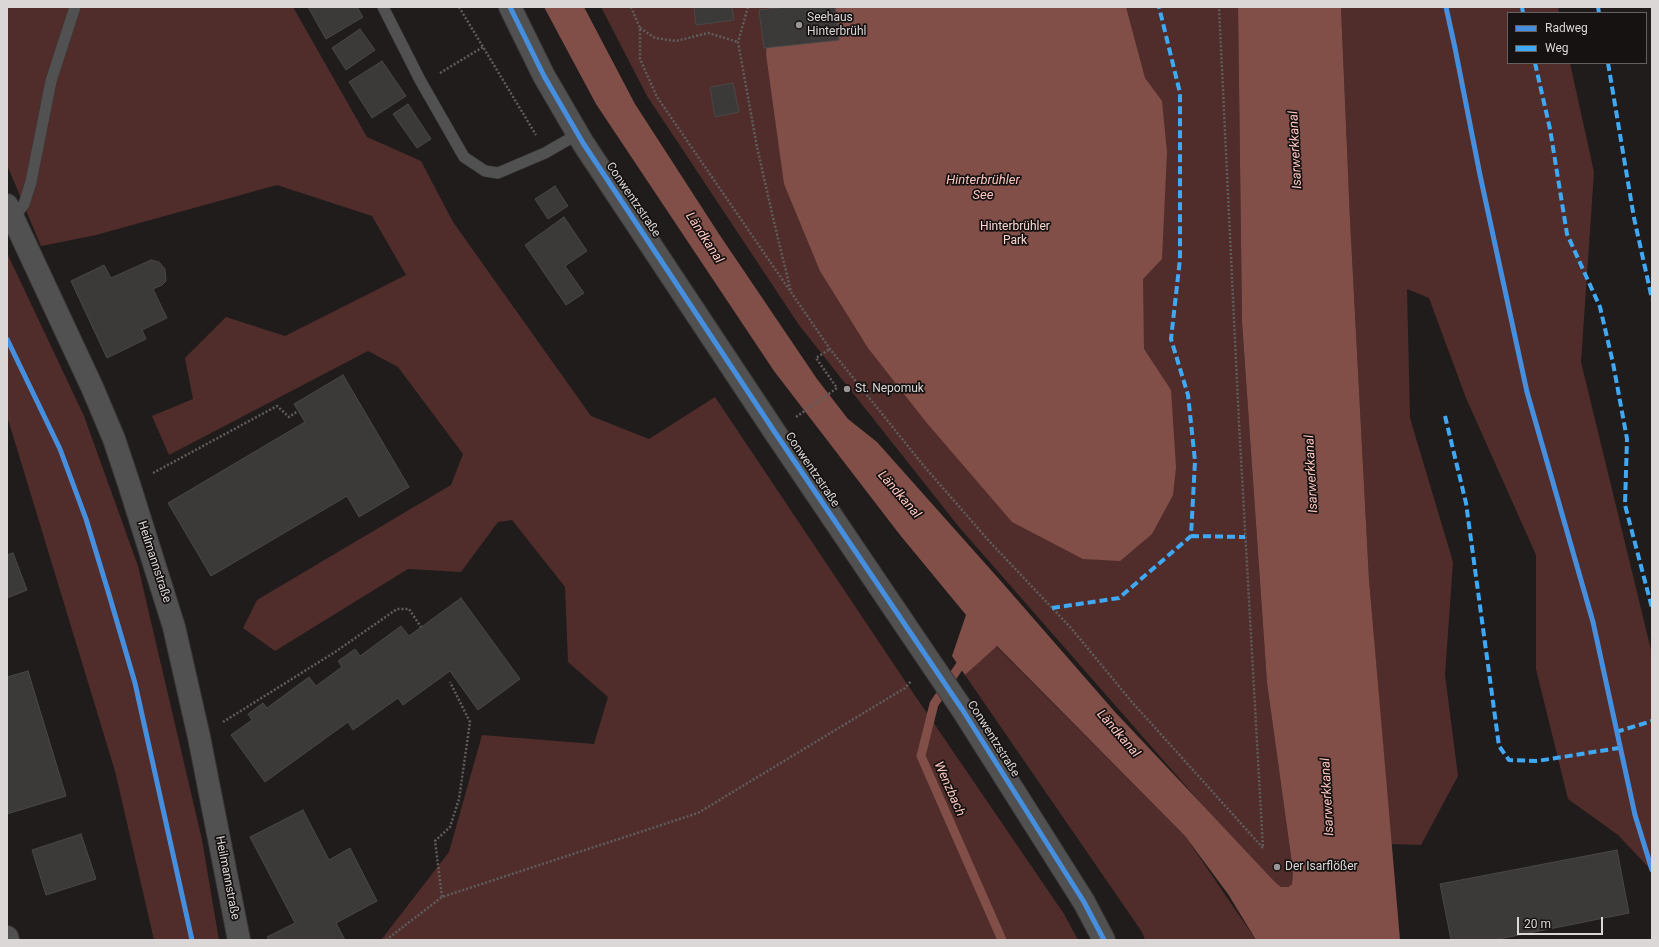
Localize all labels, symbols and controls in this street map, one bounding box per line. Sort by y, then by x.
place label: Seehaus Hinterbrühl [807,11,866,39]
legend [1507,12,1647,64]
marker: Seehaus Hinterbrühl [794,20,804,30]
text: Radweg [1545,21,1588,35]
text: Weg [1545,41,1569,55]
water label: Isarwerkkanal [1286,111,1306,189]
street label: Conwentzstraße [603,160,663,240]
water label: Hinterbrühler See [946,173,1020,204]
water label: Ländkanal [682,209,726,267]
park label: Hinterbrühler Park [980,220,1050,248]
place label: St. Nepomuk [855,382,924,396]
marker: St. Nepomuk [842,384,852,394]
street label: Conwentzstraße [782,430,842,510]
water label: Isarwerkkanal [1302,435,1322,513]
water label: Ländkanal [874,468,924,522]
street label: Heilmannstraße [134,519,174,605]
street label: Conwentzstraße [964,698,1022,780]
water label: Ländkanal [1093,707,1143,761]
water label: Isarwerkkanal [1318,758,1338,836]
water label: Wenzbach [930,759,968,819]
street label: Heilmannstraße [212,835,242,921]
place label: Der Isarflößer [1285,860,1358,874]
marker: Der Isarflößer [1272,862,1282,872]
scale bar [1519,909,1605,935]
text: 20 m [1524,917,1551,931]

